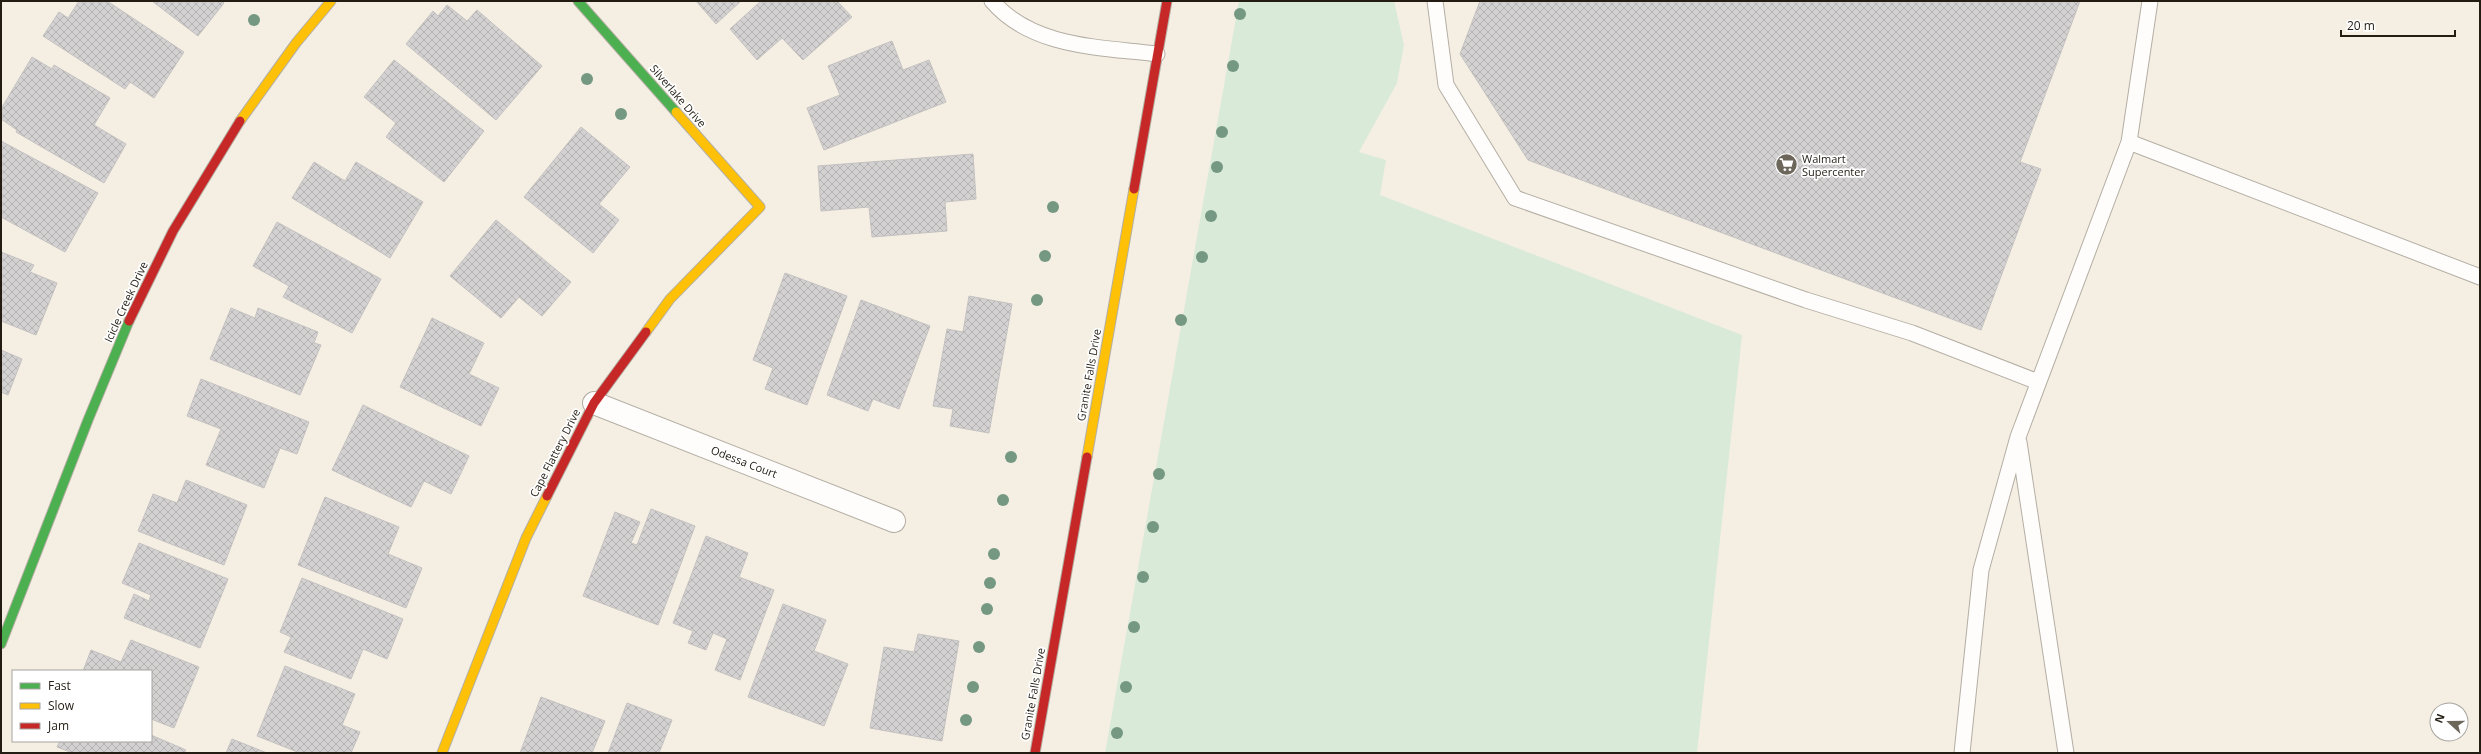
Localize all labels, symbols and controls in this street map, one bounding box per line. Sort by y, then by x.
scale bar [2341,12,2455,38]
text: 20 m [2347,17,2375,34]
street label: Silverlake Drive [647,61,710,130]
place label: Walmart Supercenter [1802,151,1865,179]
supermarket icon: Walmart Supercenter [1774,152,1800,178]
street label: Icicle Creek Drive [100,259,151,345]
street label: Granite Falls Drive [1073,328,1104,422]
street label: Cape Flattery Drive [526,406,583,499]
street label: Odessa Court [709,442,779,481]
street label: Granite Falls Drive [1017,647,1048,741]
legend [12,670,152,742]
text: Fast [48,677,71,694]
text: Slow [48,697,75,714]
north arrow [2429,702,2469,742]
text: N [2431,711,2448,725]
text: Jam [47,717,69,734]

